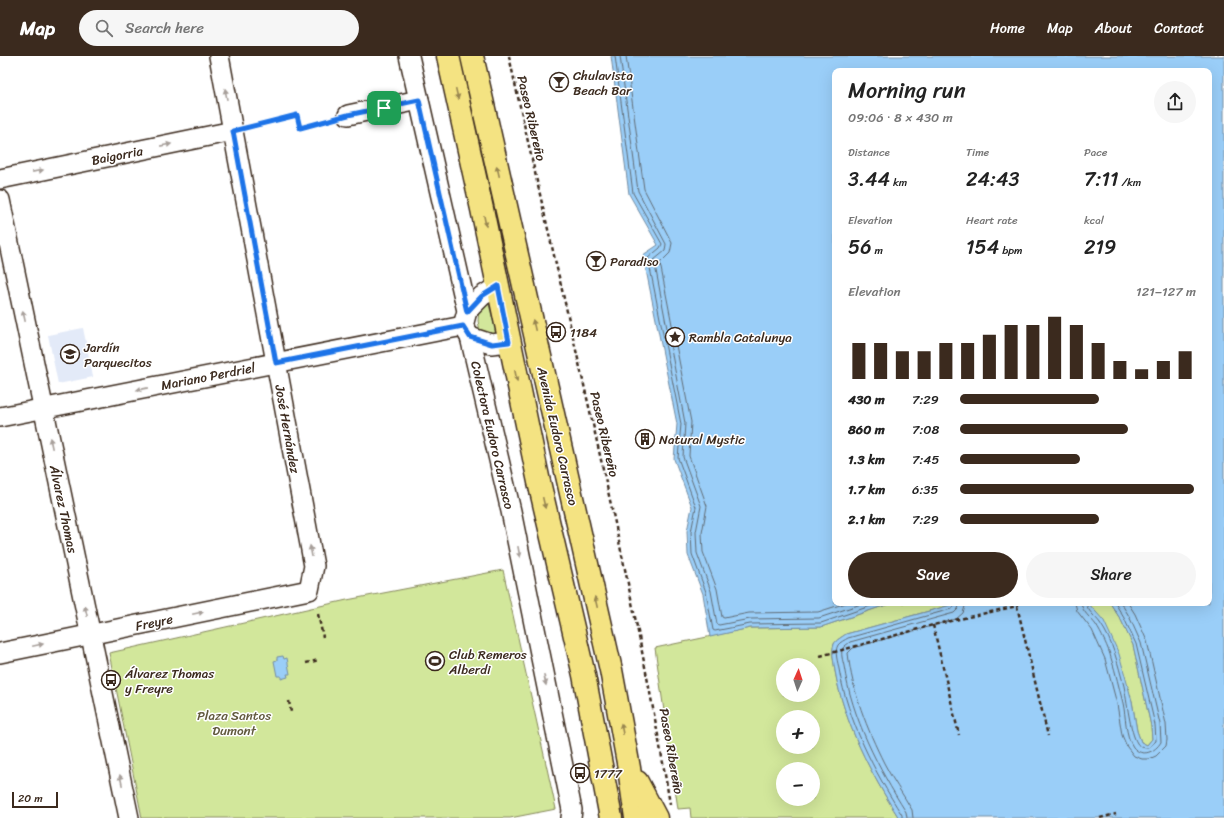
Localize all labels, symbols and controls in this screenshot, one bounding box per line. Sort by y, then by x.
search box [79,10,359,46]
text: Map [20,12,55,45]
text: Search here [125,15,204,41]
text: Home [990,16,1025,41]
text: Map [1047,16,1073,41]
text: About [1095,16,1132,41]
text: Contact [1154,16,1204,41]
icon: search [93,17,115,39]
place label: Chulavista Beach Bar [573,64,633,102]
bar icon: Chulavista Beach Bar [548,71,570,93]
text: Morning run [848,71,966,110]
street label: Paseo Ribereño [510,73,553,164]
button: share [1154,81,1196,123]
one-way arrow [223,88,229,100]
one-way arrow [454,88,460,100]
pin [367,91,401,125]
icon: arrive [373,97,395,119]
text: 09:06 · 8 × 430 m [848,106,953,129]
street label: Baigorria [89,139,145,172]
one-way arrow [159,142,172,148]
text: Distance [848,143,890,162]
text: Time [966,143,989,162]
text: Pace [1084,143,1107,162]
text: 3.44 [848,162,890,197]
text: 24:43 [966,162,1020,197]
text: 7:11 [1084,162,1119,197]
one-way arrow [495,165,501,177]
one-way arrow [32,168,44,174]
text: km [890,173,907,192]
text: /km [1119,173,1141,192]
text: Elevation [848,211,893,230]
text: Heart rate [966,211,1018,230]
text: kcal [1084,211,1104,230]
one-way arrow [482,215,488,227]
text: 56 [848,230,872,265]
text: 154 [966,230,999,265]
text: 219 [1084,230,1116,265]
text: m [872,241,883,260]
text: bpm [999,241,1022,260]
bar icon: Paradiso [585,250,607,272]
place label: Paradiso [610,250,659,273]
text: Elevation [848,280,901,303]
text: 121–127 m [1136,280,1196,303]
one-way arrow [21,310,27,322]
one-way arrow [530,319,536,331]
bus stop icon: 1184 [545,321,567,343]
place label: 1184 [570,321,597,344]
place icon: Rambla Catalunya [664,326,686,348]
place label: Rambla Catalunya [689,326,792,349]
place label: Jardín Parquecitos [83,336,152,374]
school or university icon: Jardín Parquecitos [59,343,81,365]
street label: Mariano Perdriel [159,356,258,397]
street label: Colectora Eudoro Carrasco [464,359,521,512]
street label: Avenida Eudoro Carrasco [530,363,585,508]
one-way arrow [514,370,520,382]
street label: José Hernández [268,382,307,476]
one-way arrow [136,386,148,392]
text: 430 m [848,388,885,411]
text: 7:29 [912,388,939,411]
street label: Paseo Ribereño [583,389,626,480]
text: 860 m [848,418,885,441]
text: 7:08 [912,418,939,441]
building icon: Natural Mystic [634,428,656,450]
place label: Natural Mystic [659,428,745,451]
one-way arrow [47,437,53,449]
text: 1.3 km [848,448,885,471]
text: 7:45 [912,448,939,471]
street label: Álvarez Thomas [43,462,84,556]
text: 1.7 km [848,478,885,501]
text: 6:35 [912,478,938,501]
one-way arrow [541,497,547,509]
text: 2.1 km [848,508,885,531]
text: 7:29 [912,508,939,531]
one-way arrow [308,545,314,558]
one-way arrow [517,546,523,558]
button: Save [848,552,1018,598]
button: Share [1026,552,1196,598]
one-way arrow [592,596,598,608]
one-way arrow [82,605,88,618]
street label: Freyre [133,607,175,638]
one-way arrow [191,609,204,615]
one-way arrow [32,642,44,648]
place label: Club Remeros Alberdi [448,643,527,681]
sports icon: Club Remeros Alberdi [424,650,446,672]
north arrow [776,658,820,702]
map controls [776,658,820,806]
place label: Álvarez Thomas y Freyre [124,662,215,700]
bus stop icon: Álvarez Thomas y Freyre [100,669,122,691]
one-way arrow [542,673,548,686]
park label: Plaza Santos Dumont [197,704,271,742]
street label: Paseo Ribereño [653,706,690,796]
button: + [776,710,820,754]
one-way arrow [619,723,625,736]
bus stop icon: 1777 [569,762,591,784]
place label: 1777 [594,762,623,785]
button: − [776,762,820,806]
one-way arrow [118,774,124,786]
text: 20 m [18,789,43,808]
scale bar [12,790,58,809]

